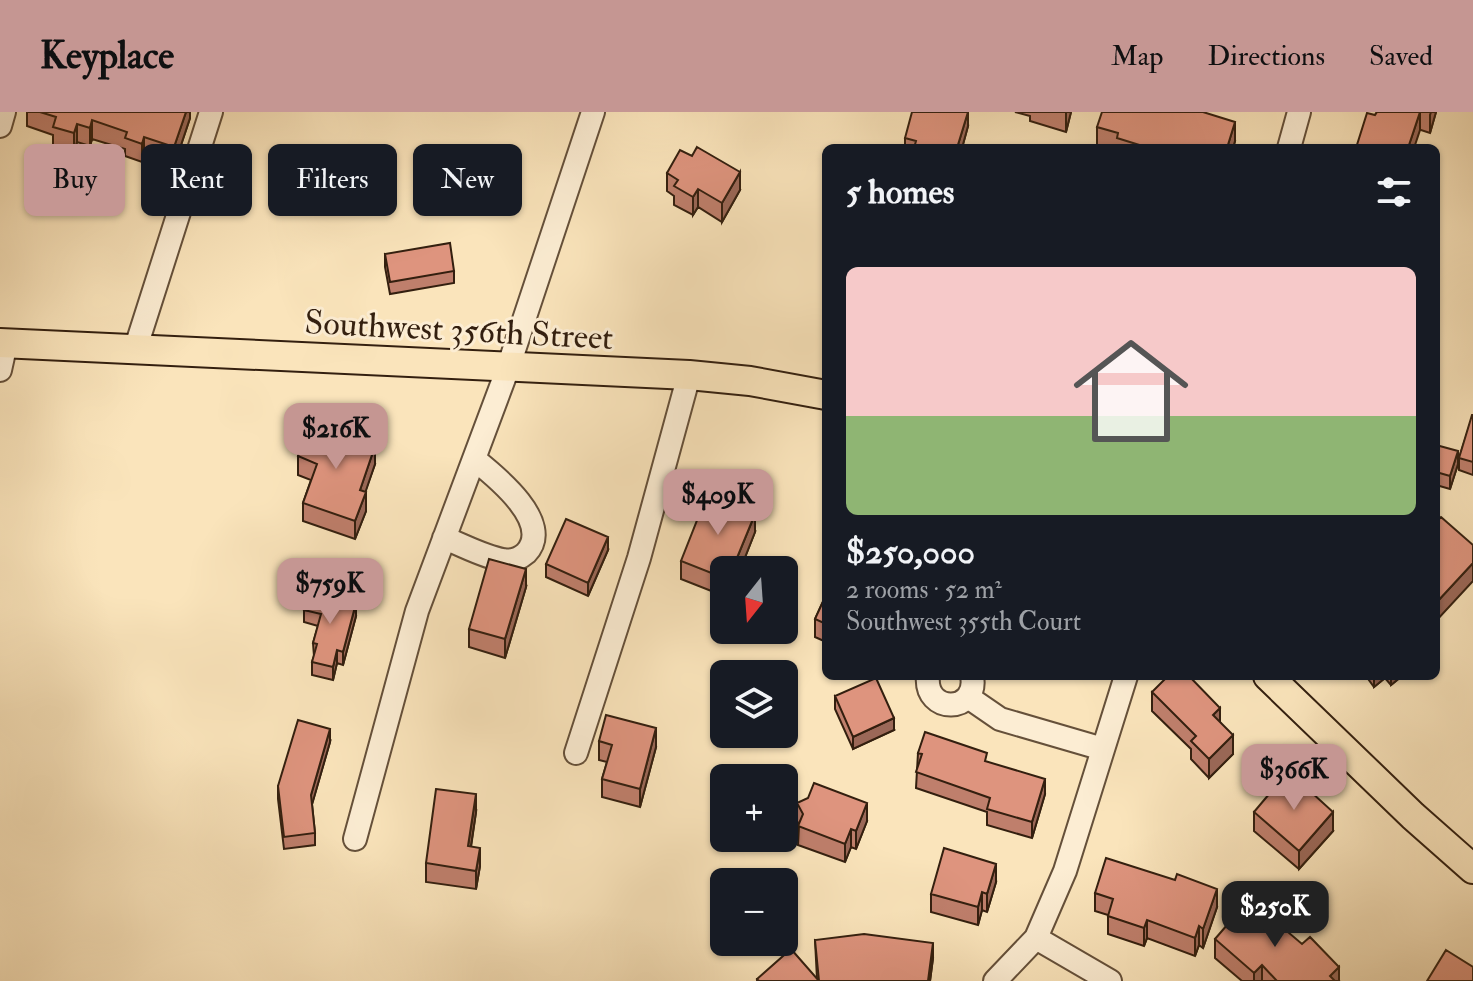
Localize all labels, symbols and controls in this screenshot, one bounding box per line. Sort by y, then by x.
text: Keyplace [40,32,174,80]
text: Map [1111,39,1164,74]
text: Directions [1208,39,1325,74]
text: Saved [1369,39,1433,74]
chip: Buy [24,144,125,216]
chip: Rent [141,144,252,216]
chip: Filters [268,144,397,216]
chip: New [413,144,522,216]
icon: filters [1372,170,1416,214]
text: 5 homes [846,171,954,214]
street label: Southwest 356th Street [304,301,614,360]
icon: home [1059,319,1203,463]
pin: $216K [280,403,392,471]
text: $216K [302,413,370,445]
pin: $409K [662,469,774,537]
text: $409K [681,479,755,511]
text: $250,000 [846,531,975,574]
north arrow [710,556,798,644]
map controls [710,556,798,956]
pin: $759K [274,558,386,626]
text: $759K [295,568,365,600]
text: 2 rooms · 52 m² [846,574,1002,606]
text: Southwest 355th Court [846,606,1081,638]
button: layers [710,660,798,748]
pin: $366K [1238,744,1350,812]
text: $366K [1259,754,1329,786]
button: + [710,764,798,852]
button: − [710,868,798,956]
pin: $250K [1219,881,1331,949]
text: $250K [1240,891,1310,923]

